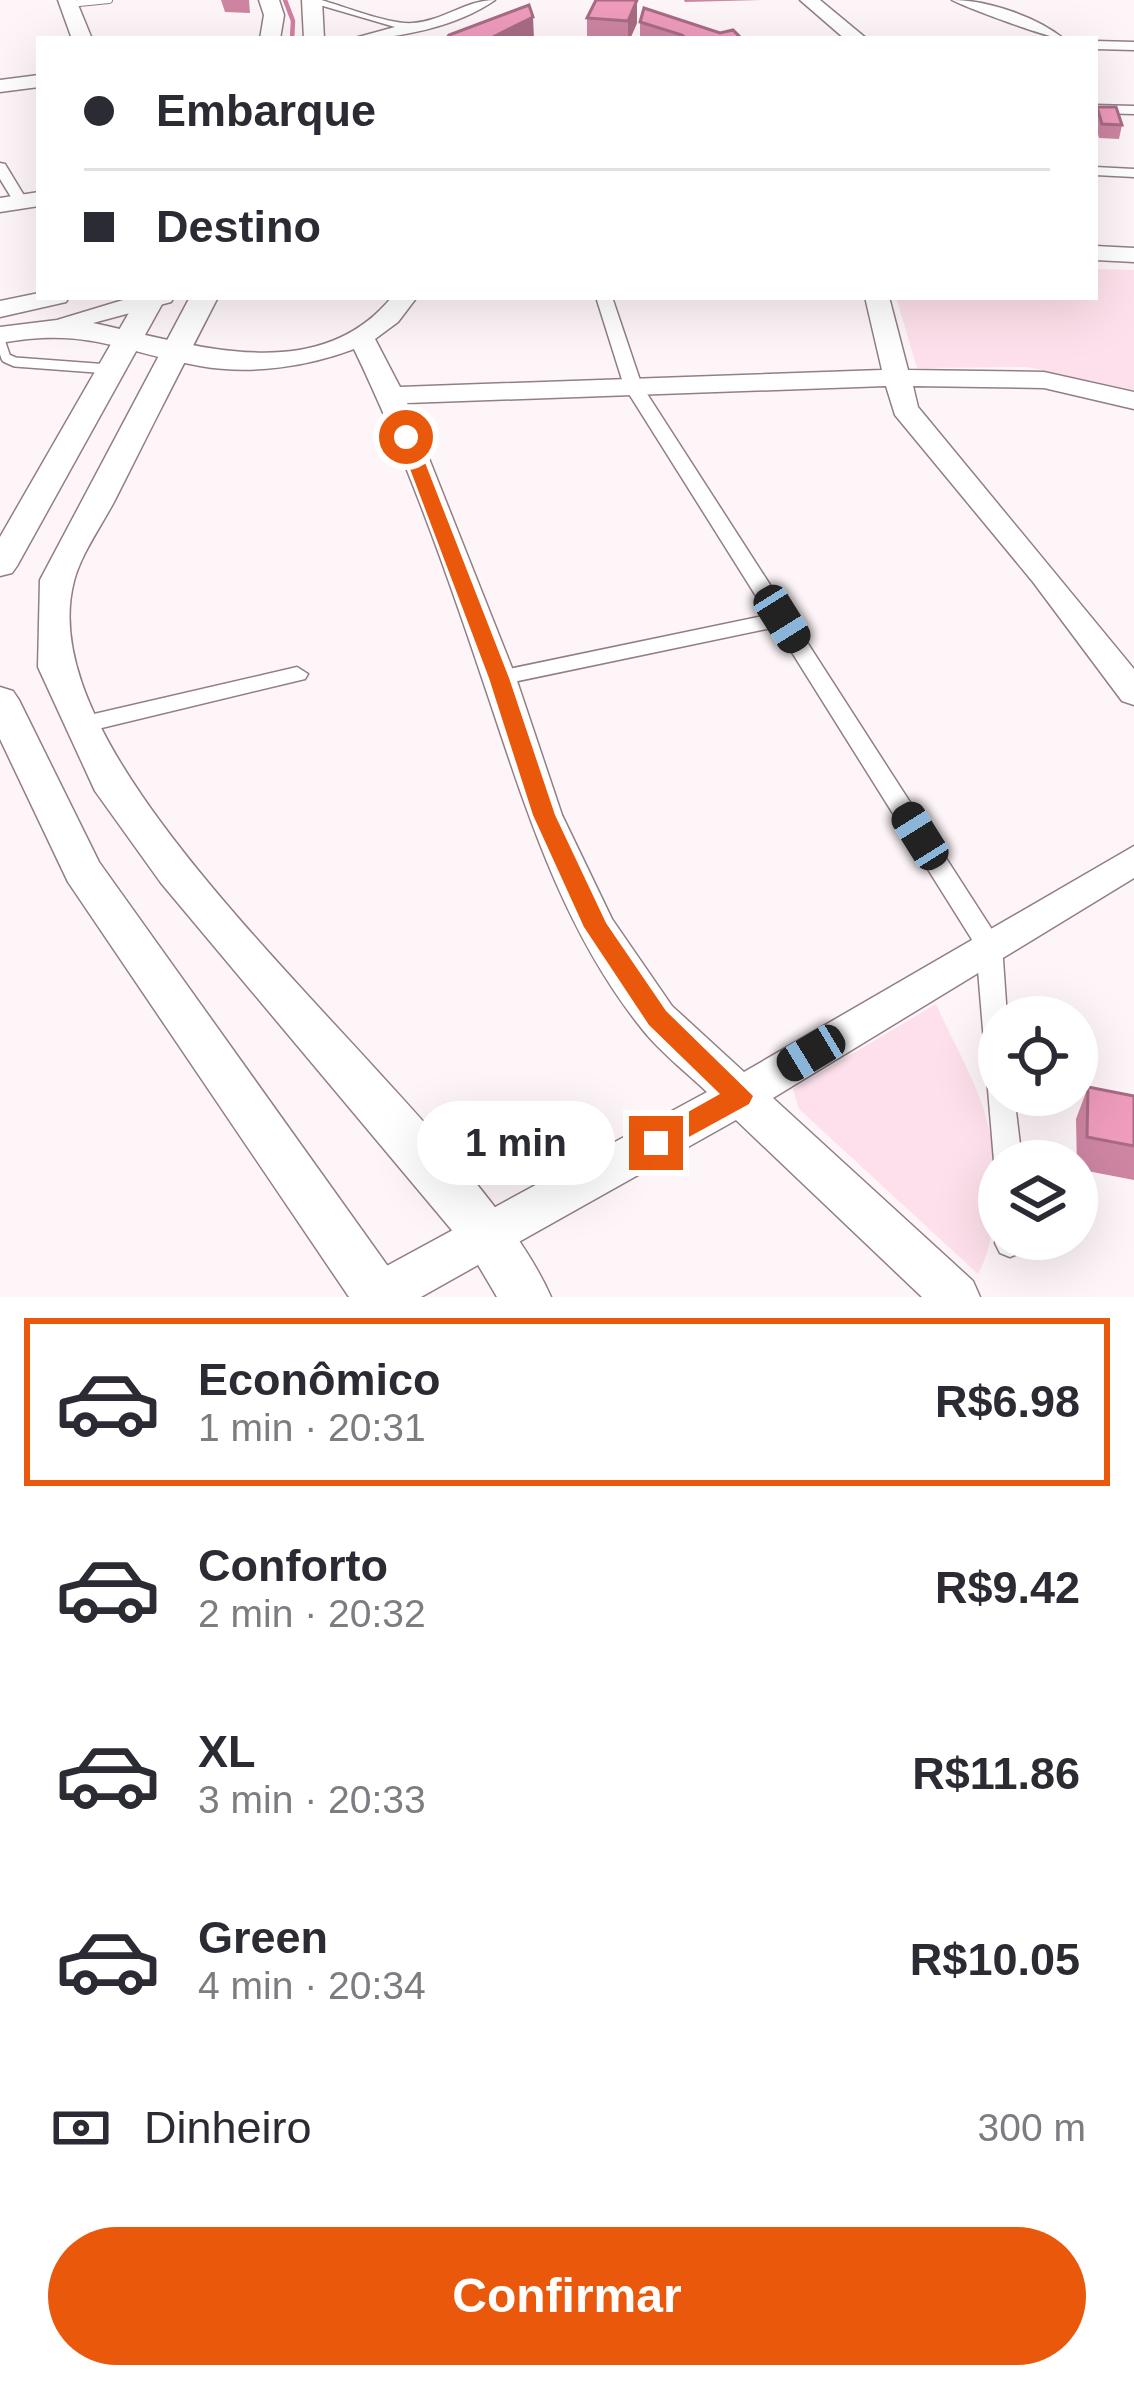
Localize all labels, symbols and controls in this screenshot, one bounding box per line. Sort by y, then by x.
text: Embarque [156,85,376,136]
text: Destino [156,201,321,252]
route start [379,410,433,464]
car [748,579,816,659]
car [886,796,954,876]
map controls [978,996,1098,1260]
button: locate [978,996,1098,1116]
car [771,1019,851,1087]
callout: 1 min [416,1101,614,1185]
route end [629,1116,683,1170]
text: 1 min [465,1121,567,1164]
button: layers [978,1140,1098,1260]
icon: car [54,1348,162,1456]
text: Econômico [198,1354,441,1405]
text: R$6.98 [935,1376,1080,1427]
text: 1 min · 20:31 [198,1406,426,1449]
icon: car [54,1534,162,1642]
text: Conforto [198,1540,388,1591]
text: R$9.42 [935,1562,1080,1613]
text: 2 min · 20:32 [198,1592,426,1635]
icon: car [54,1720,162,1828]
text: XL [198,1726,256,1777]
text: R$11.86 [912,1748,1080,1799]
text: 3 min · 20:33 [198,1778,426,1821]
icon: car [54,1906,162,2014]
text: Green [198,1912,328,1963]
text: R$10.05 [910,1934,1080,1985]
text: 4 min · 20:34 [198,1964,426,2007]
icon: cash [48,2095,114,2161]
text: Dinheiro [144,2102,312,2153]
text: 300 m [978,2106,1086,2149]
button: Confirmar [48,2227,1086,2365]

